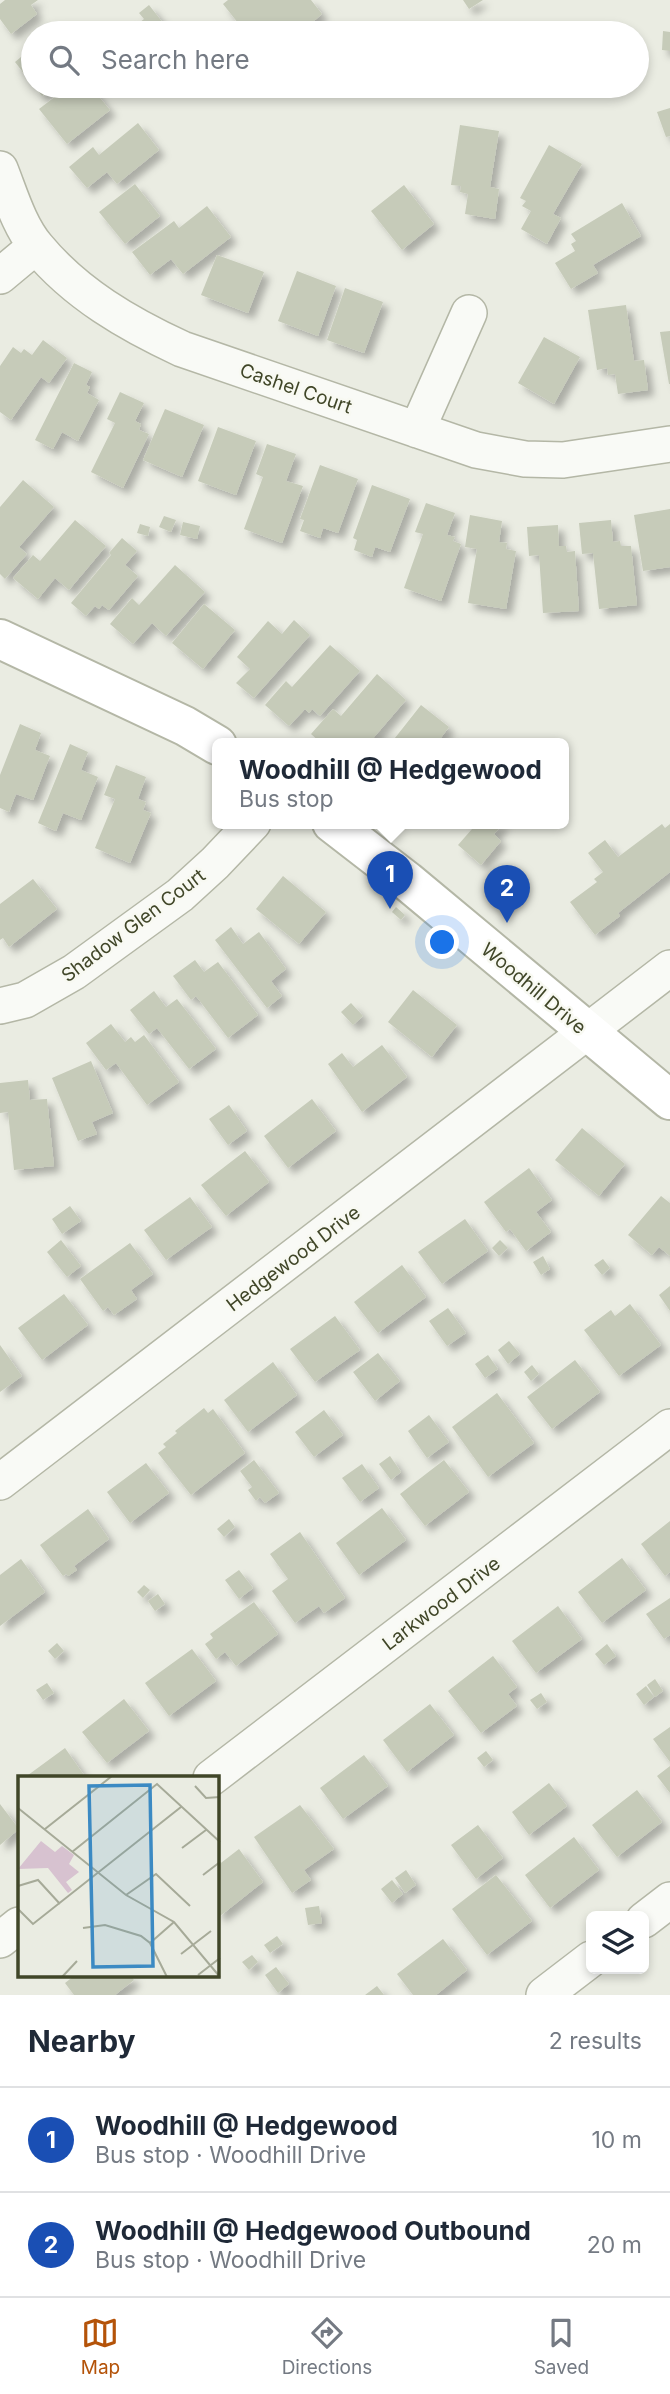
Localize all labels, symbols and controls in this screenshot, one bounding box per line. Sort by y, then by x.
search box [21,21,649,98]
icon: search [45,41,83,79]
text: Search here [101,44,250,75]
street label: Cashel Court [237,359,355,418]
popup [212,738,569,829]
text: Woodhill @ Hedgewood [239,754,542,785]
text: Bus stop [239,785,334,813]
pin: 1 [367,851,413,909]
street label: Shadow Glen Court [57,864,210,987]
pin: 2 [484,865,530,923]
your location [425,925,459,959]
street label: Woodhill Drive [477,938,591,1039]
street label: Hedgewood Drive [222,1201,365,1316]
street label: Larkwood Drive [378,1552,505,1655]
inset map [18,1776,219,1978]
map controls [586,1911,649,1974]
button: layers [586,1911,649,1974]
text: Nearby [28,2023,136,2059]
text: 2 results [549,2027,642,2055]
text: Woodhill @ Hedgewood [95,2110,398,2141]
text: 1 [46,2126,56,2154]
text: 10 m [592,2126,642,2154]
text: Bus stop · Woodhill Drive [95,2141,366,2169]
text: Woodhill @ Hedgewood Outbound [95,2215,531,2246]
text: 2 [44,2231,58,2259]
text: 20 m [587,2231,642,2259]
text: Bus stop · Woodhill Drive [95,2246,366,2274]
tab: Map [81,2314,120,2379]
tab: Directions [282,2314,372,2379]
tab: Saved [534,2314,589,2379]

